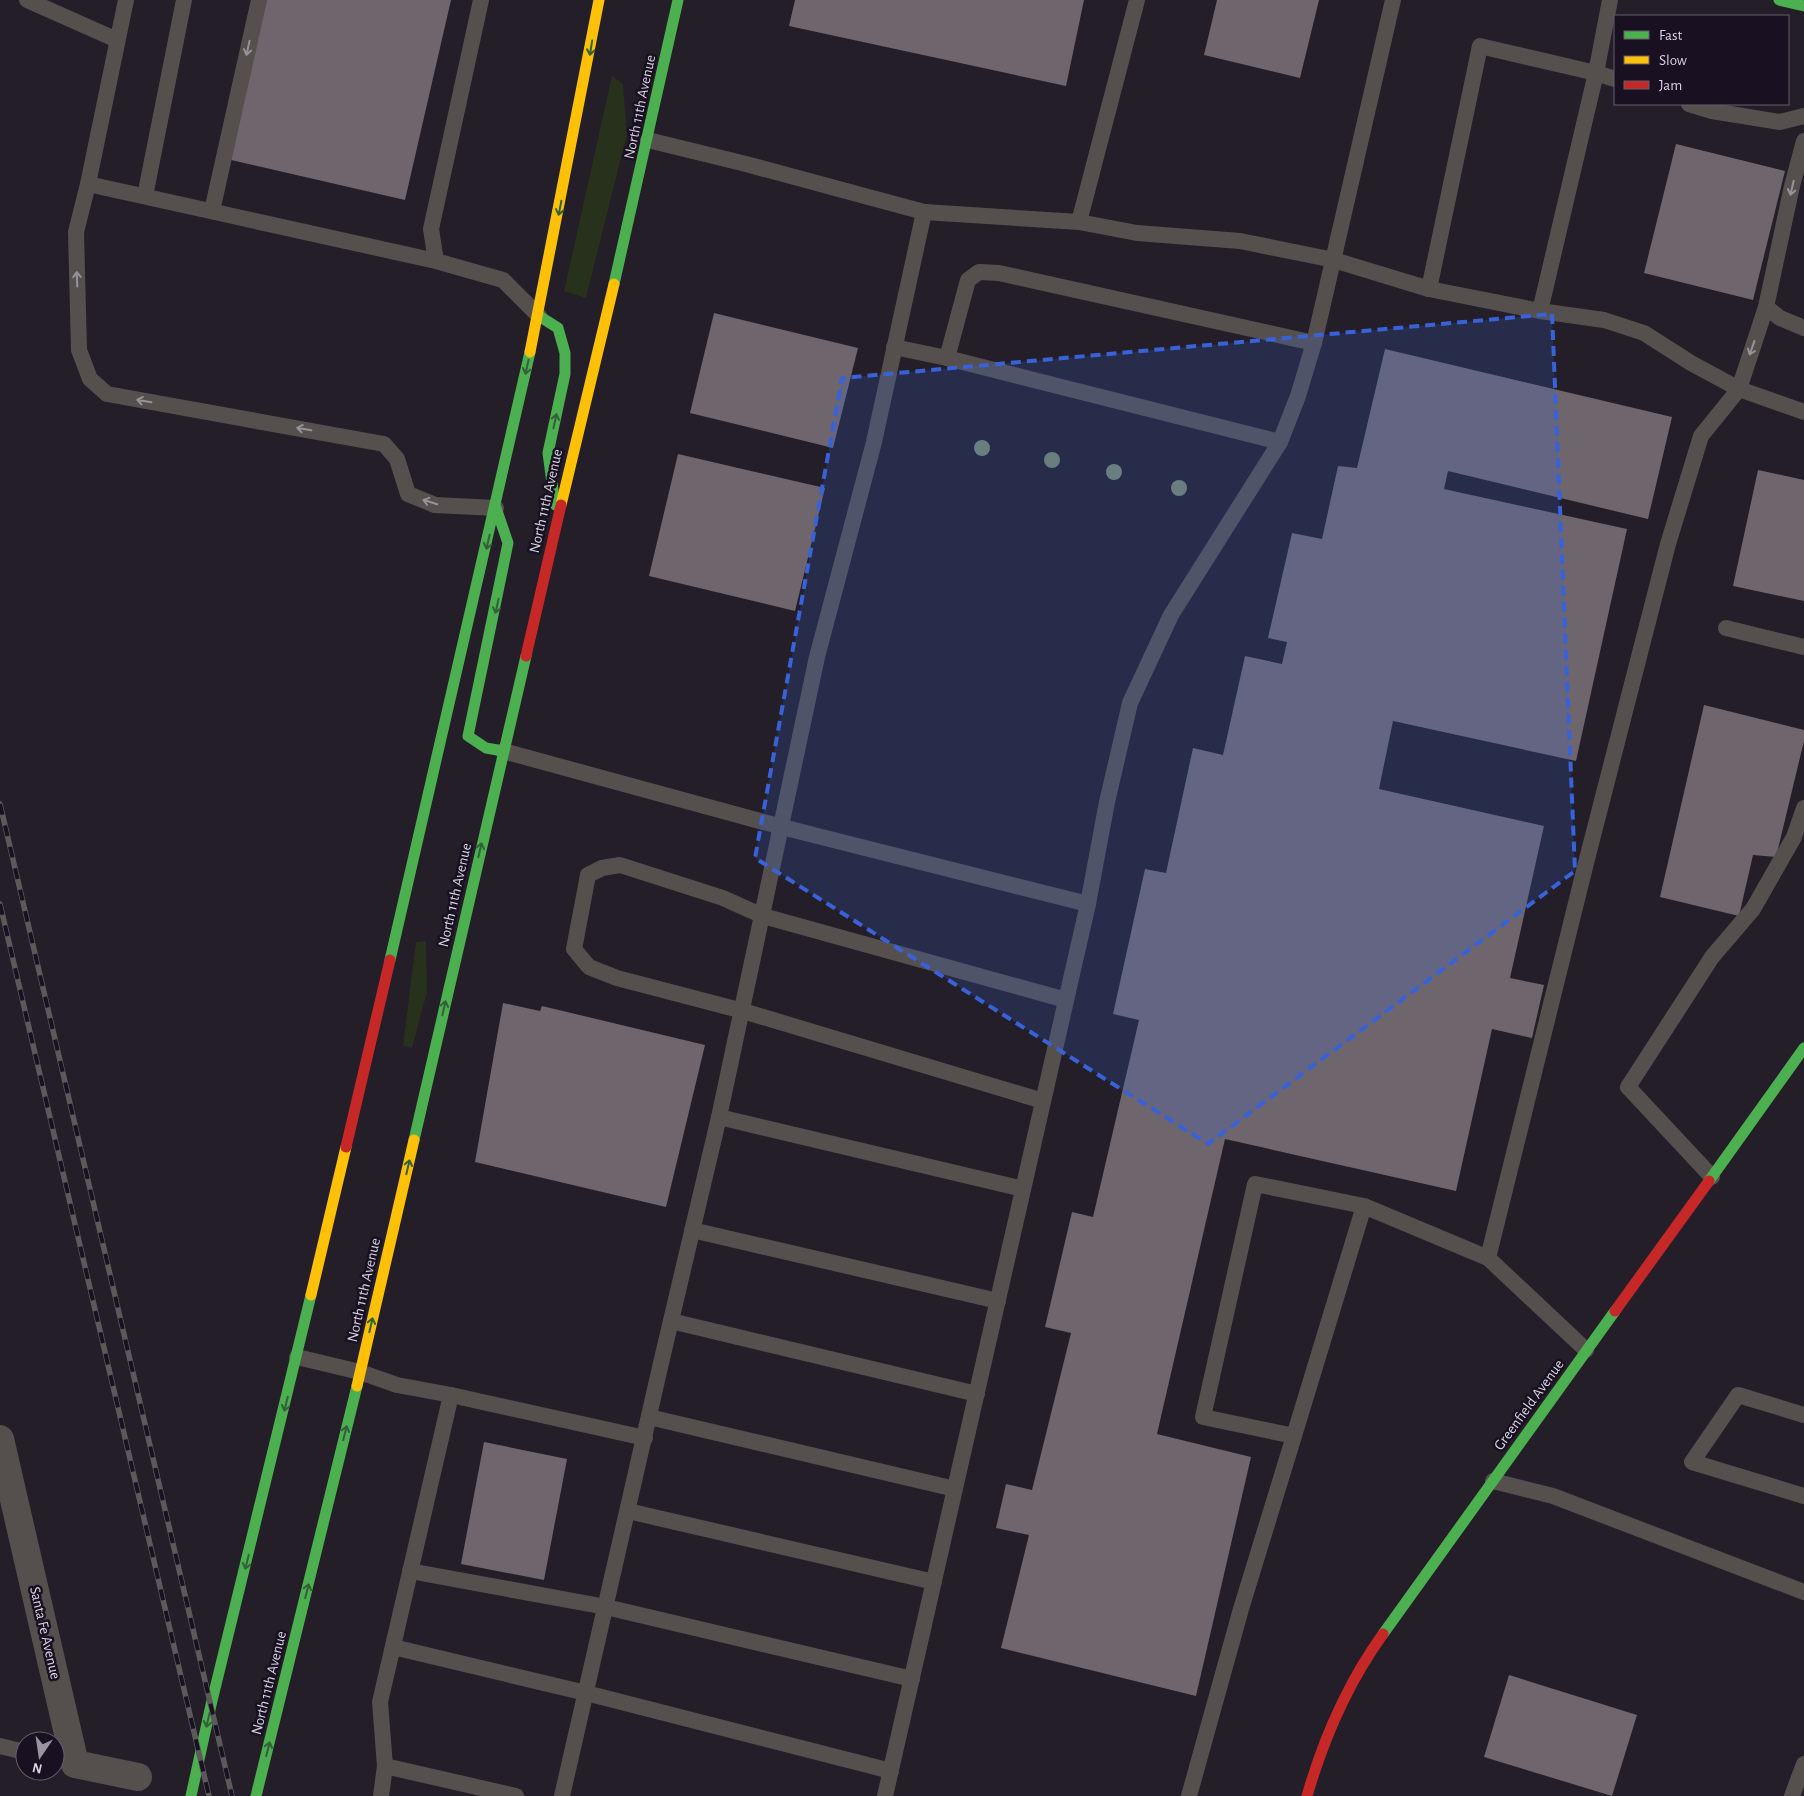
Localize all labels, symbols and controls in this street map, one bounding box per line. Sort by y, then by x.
legend [1614,15,1789,105]
text: Fast [1659,28,1683,43]
one-way arrow [243,39,252,55]
one-way arrow [586,40,596,56]
street label: North 11th Avenue [622,53,658,160]
text: Slow [1659,53,1687,68]
text: Jam [1659,78,1682,93]
one-way arrow [1787,180,1796,196]
one-way arrow [555,199,565,215]
one-way arrow [72,271,82,287]
one-way arrow [1747,340,1757,356]
one-way arrow [522,358,531,374]
one-way arrow [136,395,152,405]
one-way arrow [551,414,560,430]
one-way arrow [296,424,312,434]
street label: North 11th Avenue [527,448,565,554]
one-way arrow [422,497,438,507]
one-way arrow [483,534,492,550]
one-way arrow [492,597,501,613]
street label: North 11th Avenue [436,842,474,948]
one-way arrow [476,842,485,858]
one-way arrow [440,1001,449,1017]
one-way arrow [403,1159,413,1175]
street label: North 11th Avenue [345,1237,383,1343]
one-way arrow [367,1317,376,1333]
street label: Greenfield Avenue [1491,1357,1567,1453]
one-way arrow [281,1396,290,1412]
one-way arrow [341,1425,350,1441]
one-way arrow [242,1553,251,1569]
one-way arrow [303,1583,312,1599]
street label: Santa Fe Avenue [27,1585,63,1681]
street label: North 11th Avenue [249,1630,289,1736]
one-way arrow [203,1711,212,1727]
north arrow [15,1731,65,1781]
one-way arrow [264,1741,273,1757]
text: N [31,1760,44,1776]

